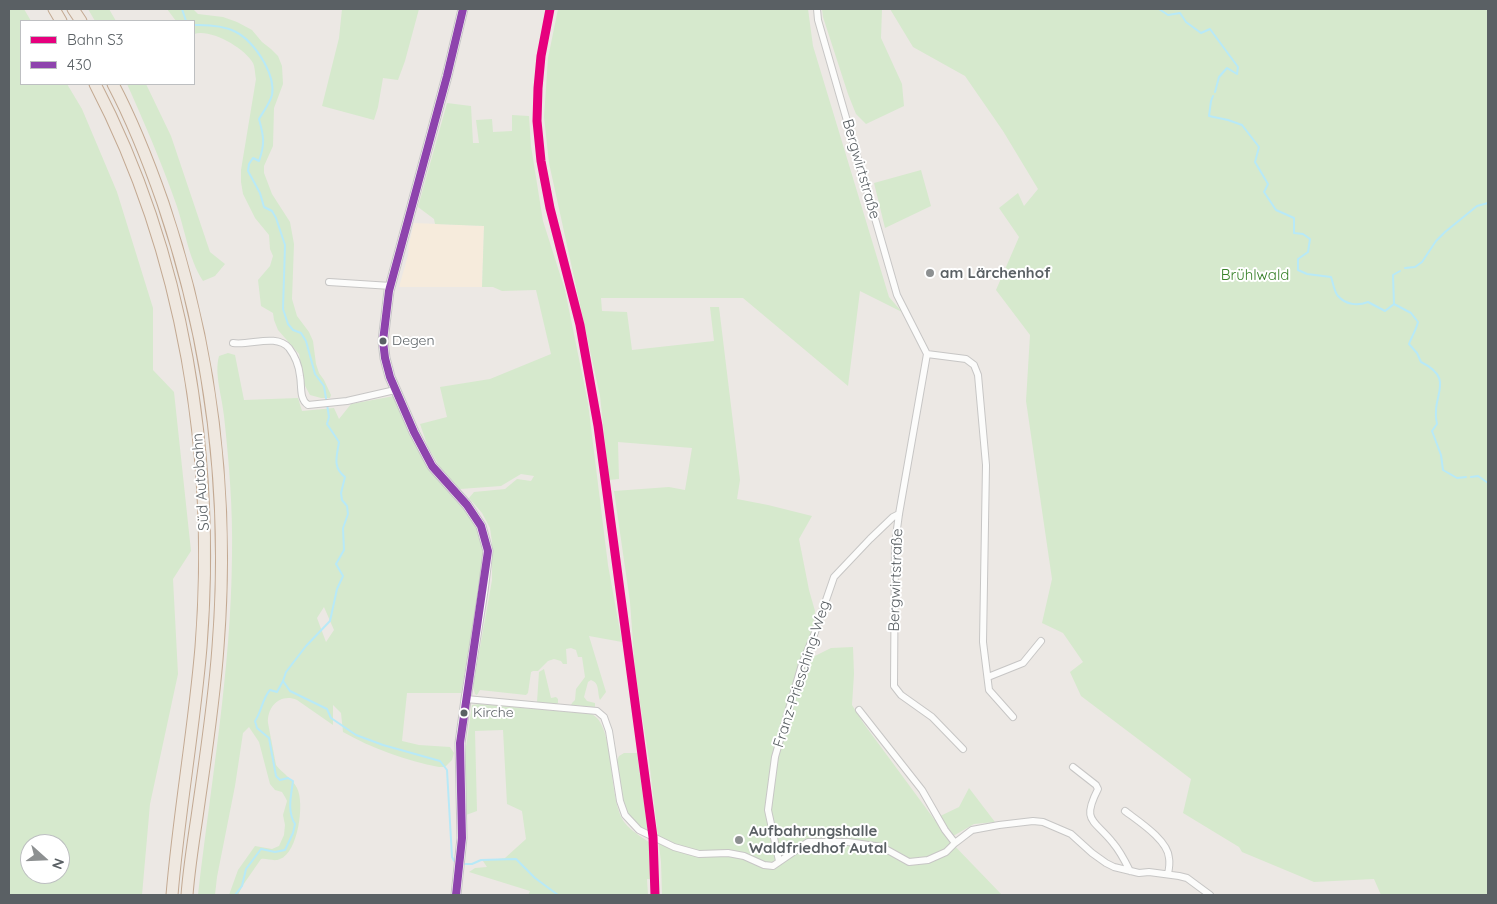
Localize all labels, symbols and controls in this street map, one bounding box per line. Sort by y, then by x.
legend [20,20,195,85]
text: Bahn S3 [67,30,123,49]
text: 430 [67,55,92,74]
street label: Bergwirtstraße [838,117,884,221]
place label: am Lärchenhof [940,264,1051,282]
park label: Brühlwald [1221,266,1289,284]
marker: am Lärchenhof [924,267,936,279]
place label: Degen [392,333,434,349]
marker: Degen [378,336,388,346]
street label: Süd Autobahn [189,433,213,531]
street label: Bergwirtstraße [885,528,907,632]
street label: Franz-Priesching-Weg [770,598,834,750]
place label: Kirche [473,705,514,721]
marker: Kirche [459,708,469,718]
place label: Aufbahrungshalle Waldfriedhof Autal [749,822,887,857]
north arrow [20,834,70,884]
marker: Aufbahrungshalle Waldfriedhof Autal [733,834,745,846]
text: N [48,856,68,872]

